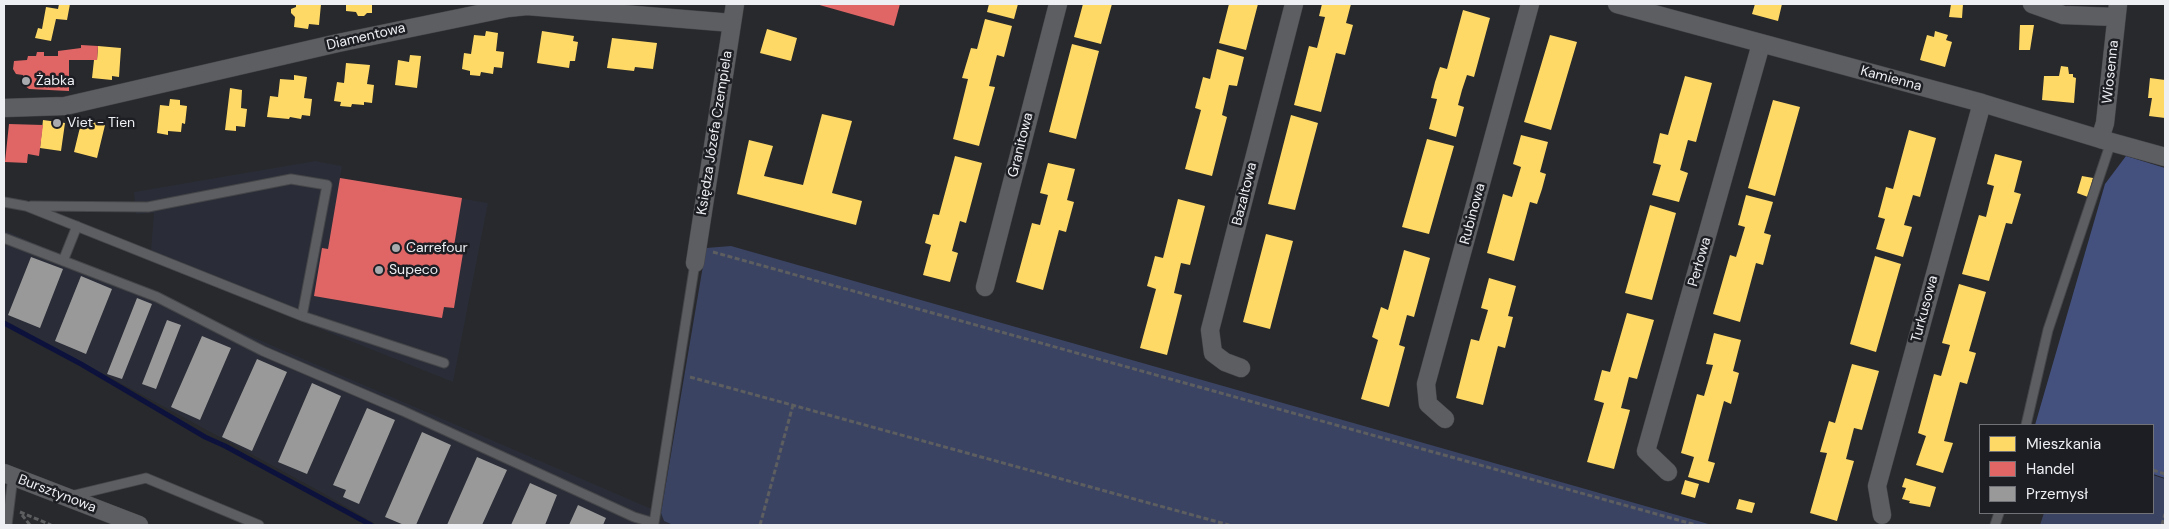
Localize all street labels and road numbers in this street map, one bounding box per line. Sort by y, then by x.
street label: Diamentowa [325,20,407,54]
street label: Wiosenna [2099,39,2123,105]
street label: Księdza Józefa Czempiela [694,50,736,216]
street label: Kamienna [1858,63,1924,95]
street label: Granitowa [1005,111,1037,179]
street label: Bazaltowa [1229,161,1261,227]
street label: Rubinowa [1457,182,1489,246]
street label: Perłowa [1685,235,1715,289]
street label: Turkusowa [1908,274,1942,344]
street label: Bursztynowa [15,471,99,517]

